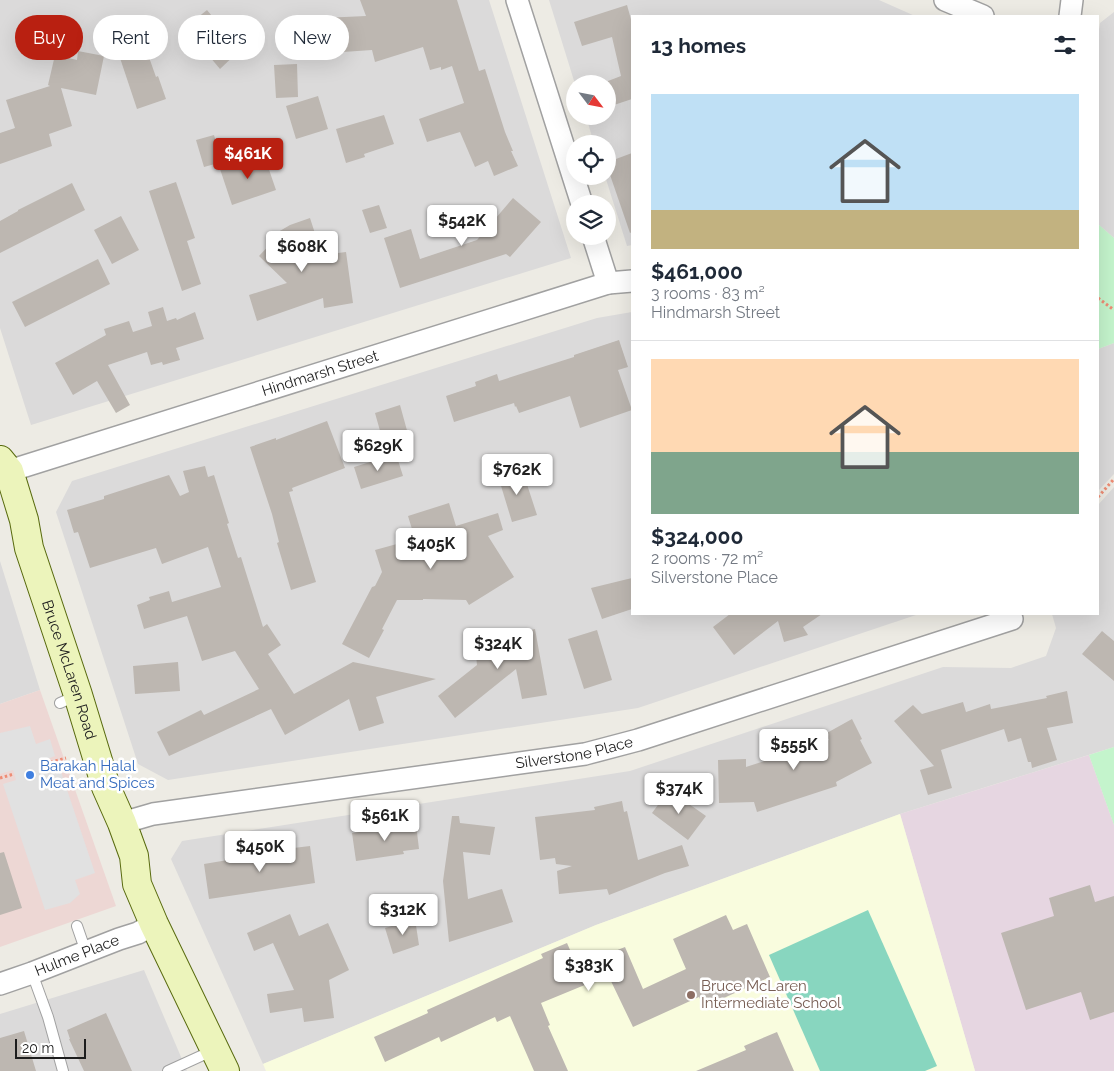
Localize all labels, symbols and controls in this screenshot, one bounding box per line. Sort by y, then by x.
chip: Buy [15,15,83,60]
chip: Rent [93,15,168,60]
chip: Filters [178,15,265,60]
chip: New [275,15,349,60]
icon: filters [1051,31,1079,59]
text: 13 homes [651,33,746,58]
north arrow [566,75,616,125]
map controls [566,75,616,245]
icon: home [820,126,910,216]
button: locate [566,135,616,185]
pin: $461K [213,138,283,180]
text: $461K [224,144,272,163]
button: layers [566,195,616,245]
pin: $542K [427,204,497,247]
text: $542K [438,211,486,230]
pin: $608K [267,230,337,273]
text: $608K [277,237,327,256]
text: $461,000 [651,259,743,284]
text: 3 rooms · 83 m² [651,284,765,303]
text: Hindmarsh Street [651,303,780,322]
street label: Hindmarsh Street [260,347,381,400]
icon: home [820,392,910,482]
pin: $629K [343,430,413,472]
text: $629K [353,436,403,455]
pin: $762K [482,454,552,496]
text: $762K [493,460,541,479]
text: $324,000 [651,524,743,549]
pin: $405K [396,528,466,570]
text: $405K [407,534,455,553]
text: 2 rooms · 72 m² [651,549,763,568]
text: Silverstone Place [651,568,778,587]
street label: Bruce McLaren Road [38,598,100,742]
pin: $324K [463,628,533,670]
text: $324K [474,634,522,653]
pin: $555K [759,728,829,771]
street label: Silverstone Place [514,733,635,773]
text: $555K [770,735,818,754]
place label: Barakah Halal Meat and Spices [40,757,155,792]
marker: Barakah Halal Meat and Spices [24,769,36,781]
pin: $374K [644,772,714,815]
text: $374K [655,779,703,798]
pin: $561K [350,800,420,842]
text: $561K [361,806,409,825]
pin: $450K [225,830,295,873]
text: $450K [236,837,284,856]
pin: $312K [368,894,438,936]
text: $312K [380,900,426,919]
street label: Hulme Place [32,931,122,980]
pin: $383K [554,950,624,992]
text: $383K [565,956,613,975]
place label: Bruce McLaren Intermediate School [701,977,842,1012]
marker: Bruce McLaren Intermediate School [685,989,697,1001]
scale bar [15,1036,86,1059]
text: 20 m [22,1040,54,1056]

